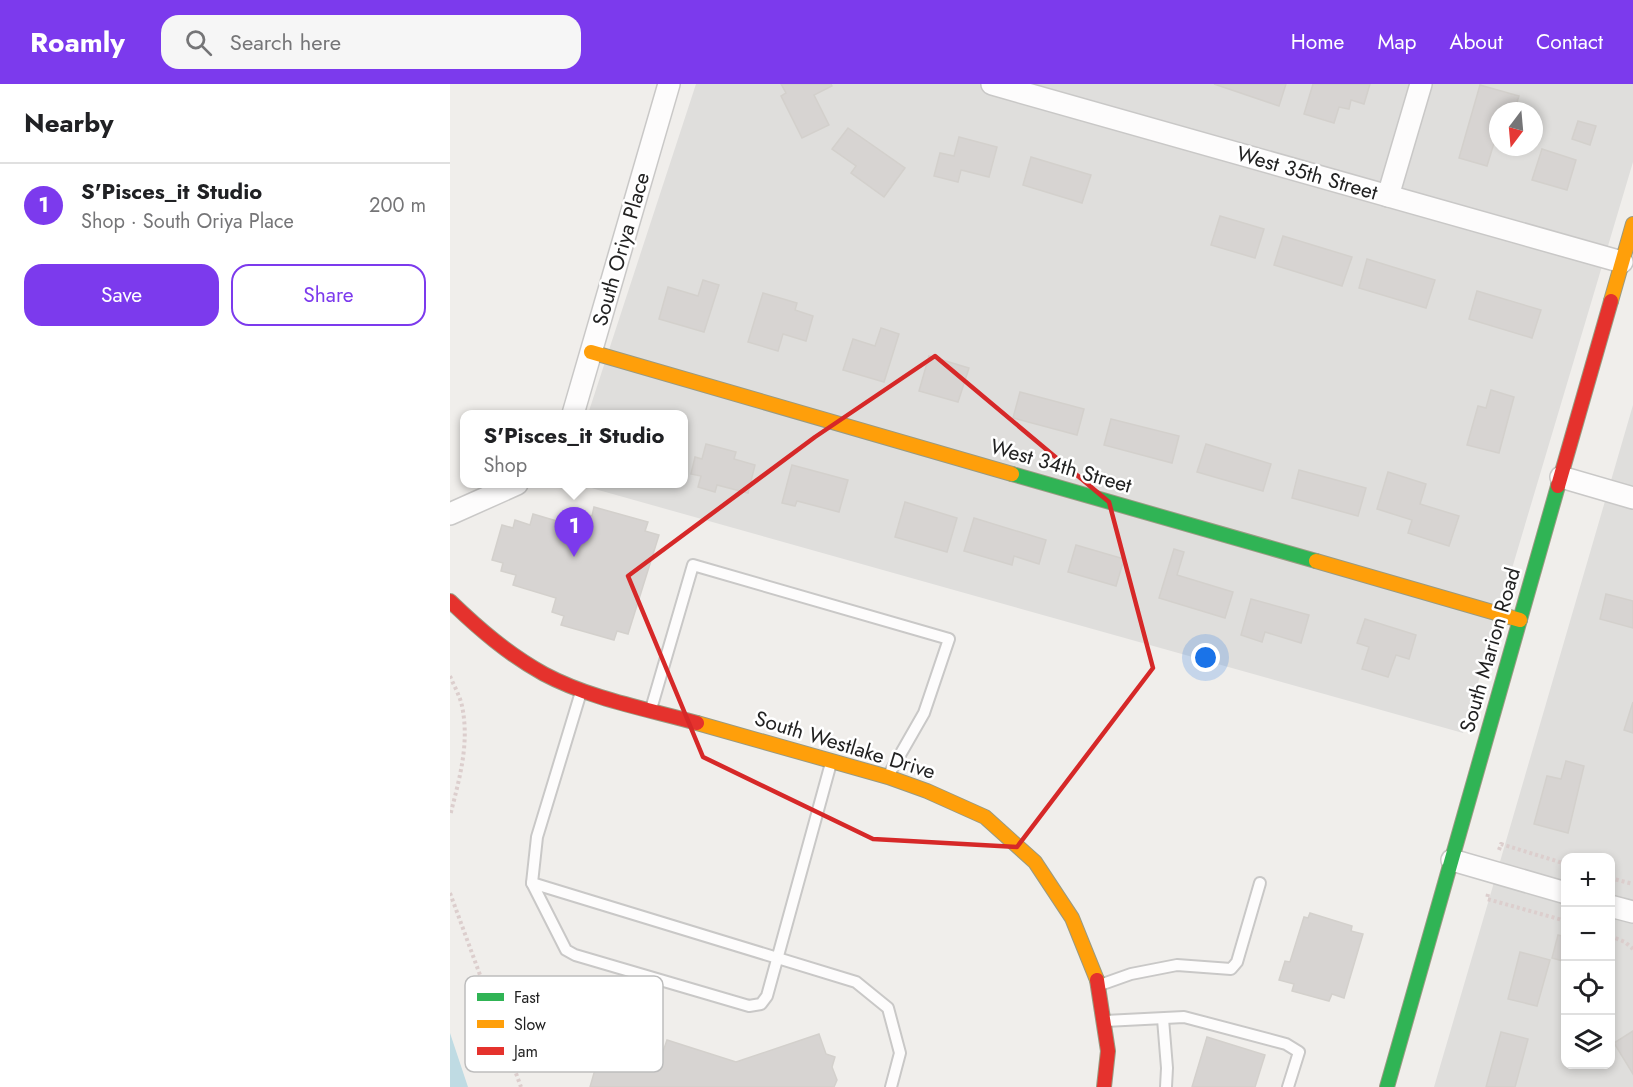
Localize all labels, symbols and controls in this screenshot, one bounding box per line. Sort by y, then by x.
search box [161,15,581,69]
text: Roamly [30,22,125,63]
icon: search [182,26,215,59]
text: Search here [230,26,341,58]
text: Home [1291,27,1344,57]
text: Map [1377,27,1417,57]
text: About [1450,27,1503,57]
text: Contact [1536,27,1603,57]
north arrow [1489,102,1543,156]
text: Nearby [24,104,113,142]
street label: West 35th Street [1233,139,1381,207]
street label: South Oriya Place [585,168,657,329]
text: S'Pisces_it Studio [81,175,262,207]
text: 1 [38,191,49,220]
text: 200 m [369,191,426,220]
text: Shop · South Oriya Place [81,207,294,236]
button: Save [24,264,219,326]
button: Share [231,264,426,326]
popup [460,410,688,488]
text: S'Pisces_it Studio [483,419,665,451]
street label: West 34th Street [987,431,1135,501]
text: Shop [483,451,527,480]
pin: 1 [554,508,594,557]
street label: South Marion Road [1452,564,1528,736]
your location [1191,643,1220,672]
street label: South Westlake Drive [751,703,939,787]
map controls [1561,853,1615,1069]
button: + [1561,853,1615,907]
button: − [1561,907,1615,961]
button: locate [1561,961,1615,1015]
legend [465,976,663,1072]
text: Fast [514,986,540,1009]
text: Slow [514,1013,546,1036]
button: layers [1561,1015,1615,1069]
text: Jam [512,1040,538,1063]

